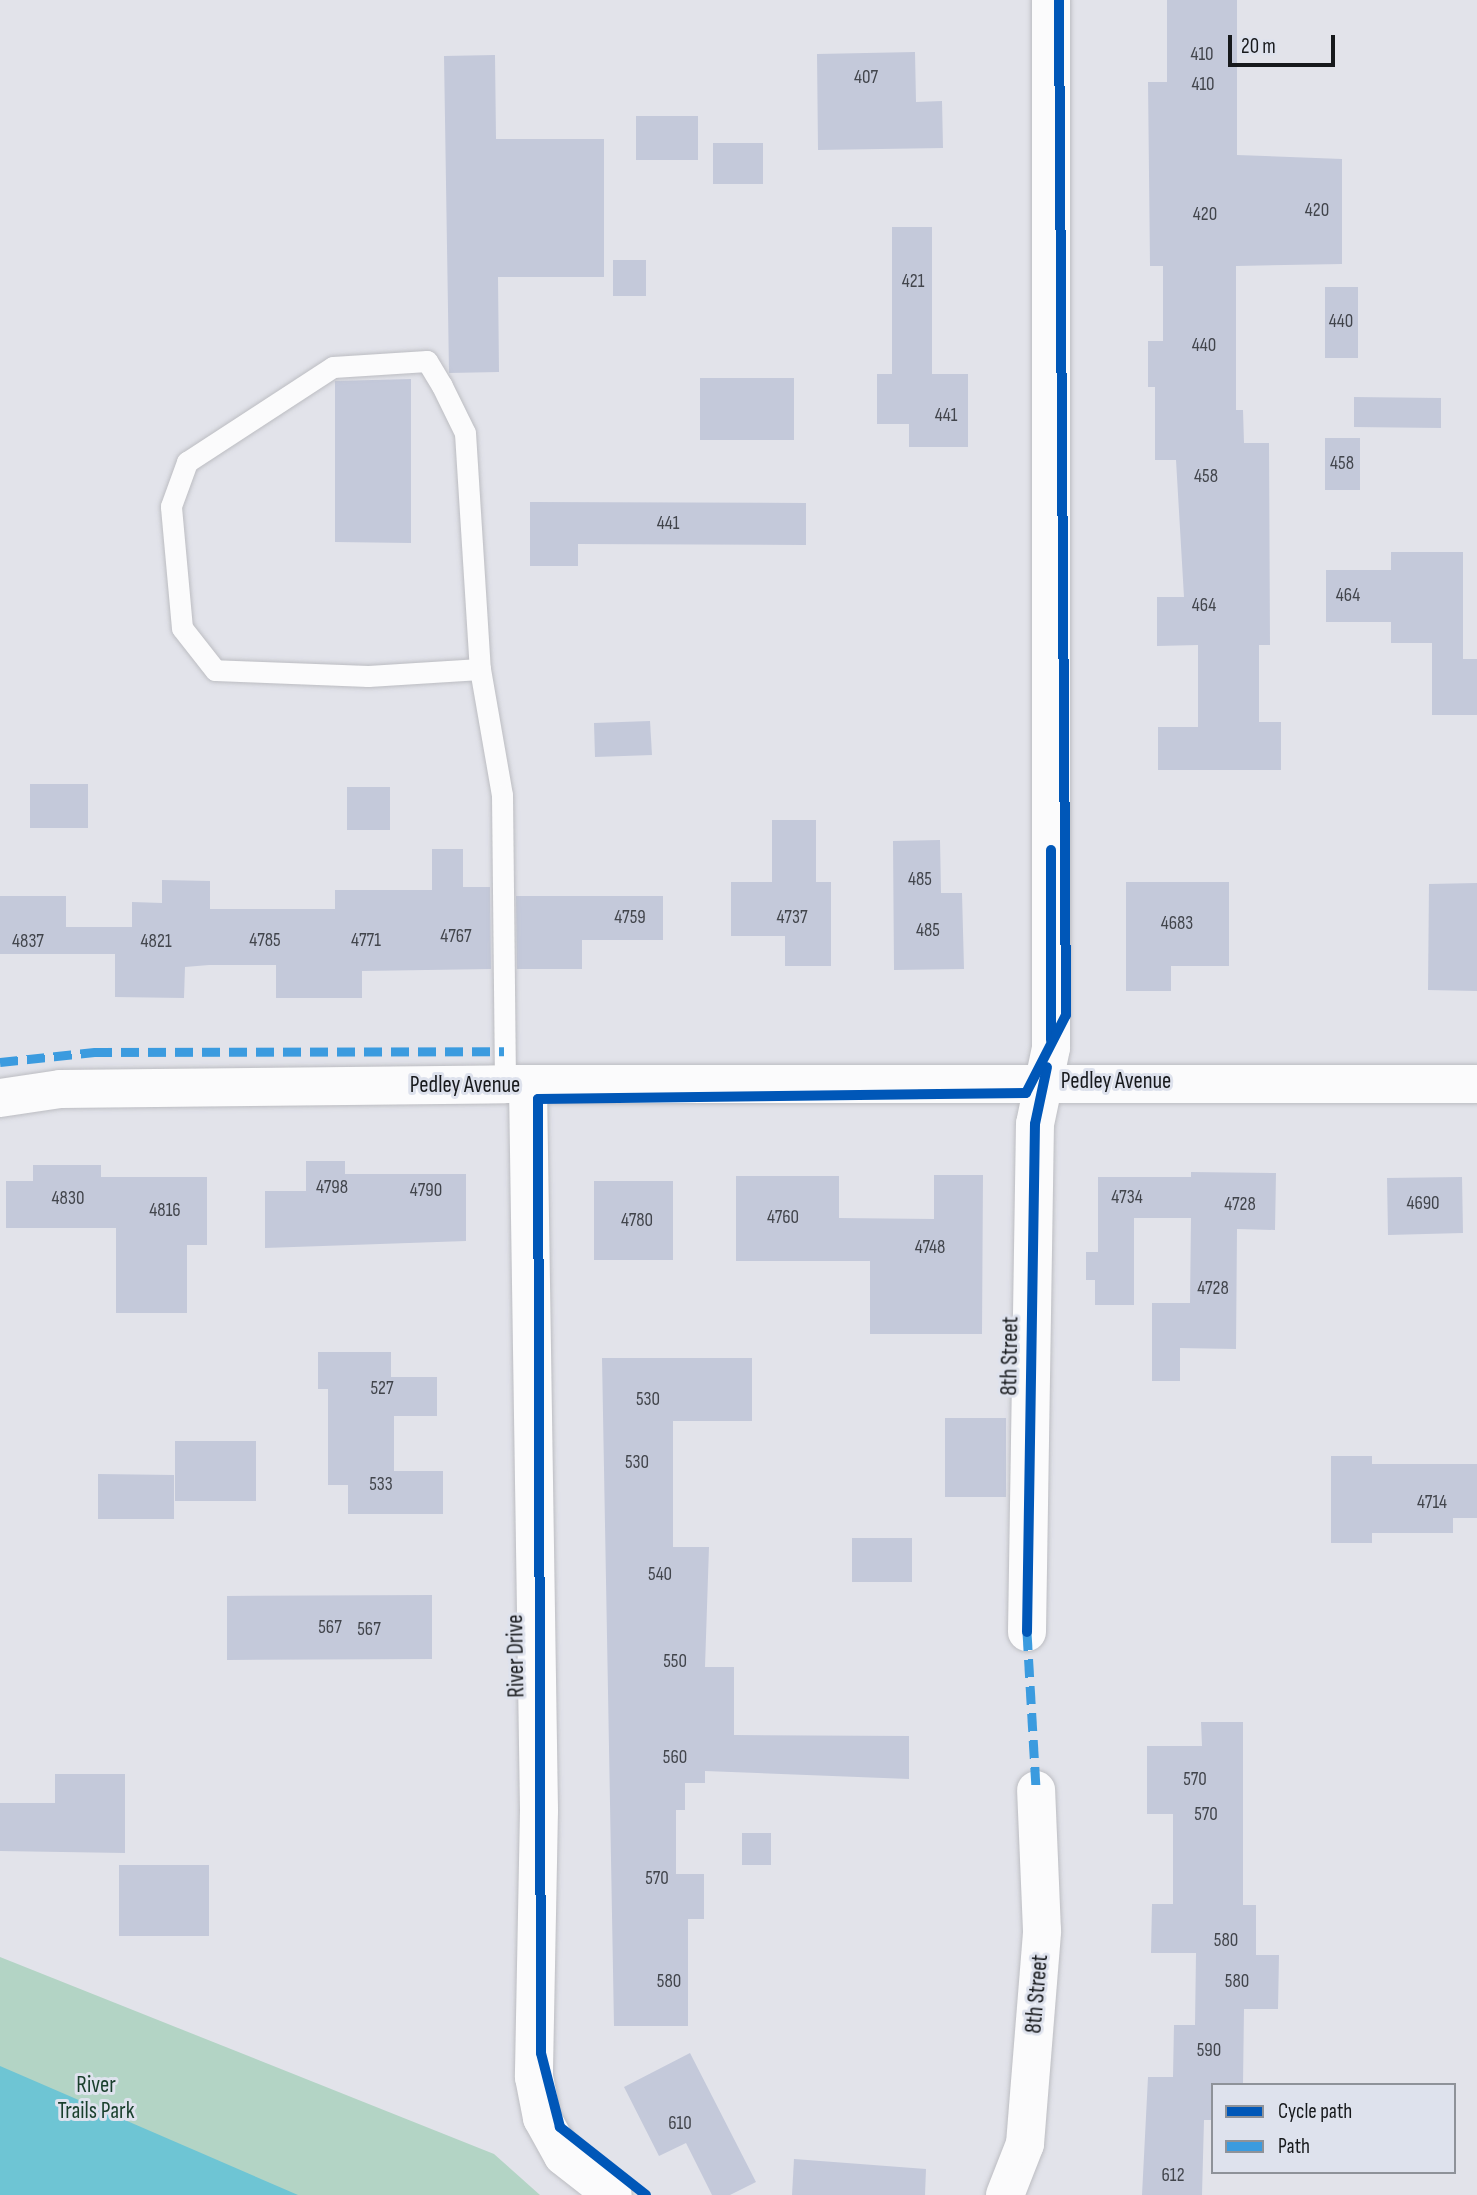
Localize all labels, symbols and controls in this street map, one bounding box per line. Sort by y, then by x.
scale bar [1232,21,1339,65]
text: 20 m [1241,34,1276,59]
house number: 410 [1190,44,1214,66]
house number: 407 [854,67,878,89]
house number: 410 [1191,74,1215,96]
house number: 420 [1305,200,1329,222]
house number: 420 [1193,204,1217,226]
house number: 421 [902,271,924,293]
house number: 440 [1329,311,1353,333]
house number: 440 [1192,335,1216,357]
house number: 441 [935,405,957,427]
house number: 458 [1330,453,1354,475]
house number: 458 [1194,466,1218,488]
house number: 441 [657,513,679,535]
house number: 464 [1336,585,1360,607]
house number: 464 [1192,595,1216,617]
house number: 485 [908,869,932,891]
house number: 4759 [614,907,646,929]
house number: 4737 [777,907,807,929]
house number: 4683 [1161,913,1193,935]
house number: 485 [916,920,940,942]
house number: 4767 [440,926,472,948]
house number: 4785 [249,930,281,952]
house number: 4771 [351,930,381,952]
house number: 4837 [12,931,44,953]
house number: 4821 [140,931,172,953]
street label: Pedley Avenue [1061,1067,1171,1095]
street label: Pedley Avenue [410,1071,520,1099]
house number: 4798 [316,1177,348,1199]
house number: 4790 [410,1180,442,1202]
house number: 4734 [1111,1187,1143,1209]
house number: 4830 [52,1188,84,1210]
house number: 4690 [1406,1193,1440,1215]
house number: 4728 [1224,1194,1256,1216]
house number: 4816 [149,1200,181,1222]
house number: 4760 [767,1207,799,1229]
house number: 4780 [621,1210,653,1232]
house number: 4748 [915,1237,945,1259]
house number: 4728 [1197,1278,1229,1300]
street label: 8th Street [996,1316,1024,1396]
house number: 527 [370,1378,394,1400]
house number: 530 [636,1389,660,1411]
house number: 530 [625,1452,649,1474]
house number: 533 [369,1474,393,1496]
house number: 4714 [1417,1492,1447,1514]
house number: 540 [648,1564,672,1586]
street label: River Drive [501,1614,531,1698]
house number: 567 [318,1617,342,1639]
house number: 567 [357,1619,381,1641]
house number: 550 [663,1651,687,1673]
house number: 560 [663,1747,687,1769]
house number: 570 [1183,1769,1207,1791]
house number: 570 [1194,1804,1218,1826]
house number: 570 [645,1868,669,1890]
house number: 580 [1214,1930,1238,1952]
street label: 8th Street [1020,1953,1054,2035]
house number: 580 [657,1971,681,1993]
house number: 580 [1225,1971,1249,1993]
house number: 590 [1197,2040,1221,2062]
park label: River Trails Park [58,2071,134,2125]
legend [1211,2083,1456,2174]
text: Cycle path [1278,2099,1352,2124]
house number: 610 [668,2113,692,2135]
text: Path [1278,2134,1310,2159]
house number: 612 [1161,2165,1185,2187]

